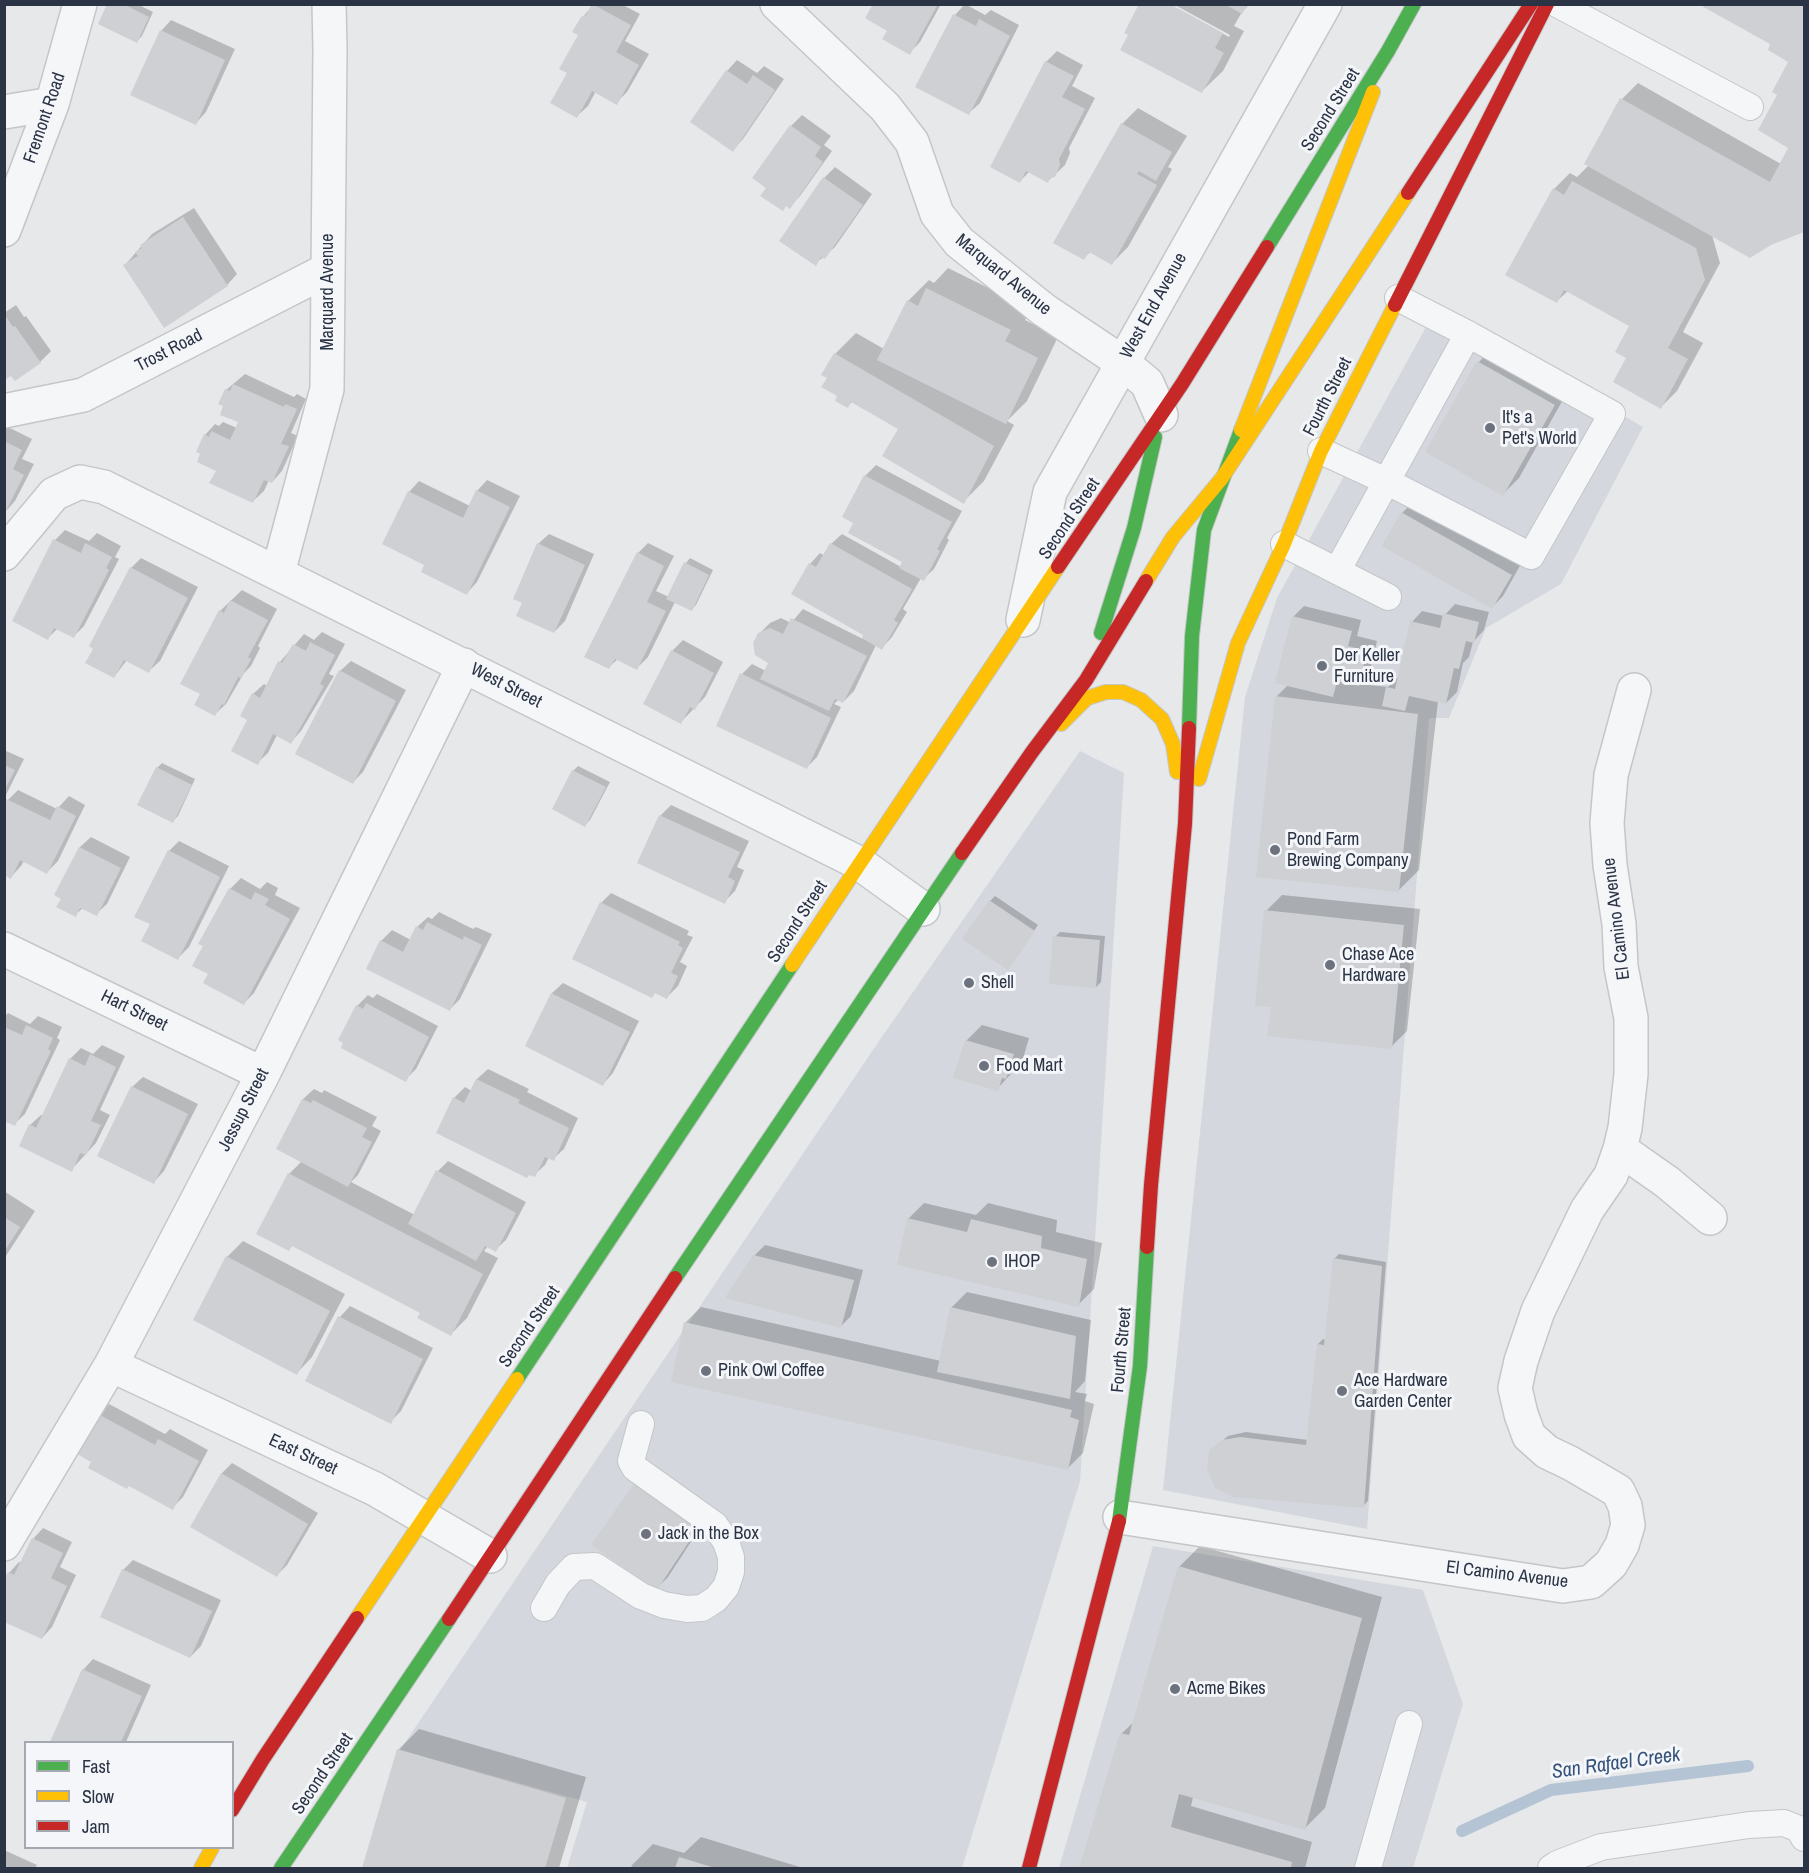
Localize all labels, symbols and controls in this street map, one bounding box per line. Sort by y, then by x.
street label: Second Street [1297,65,1365,155]
street label: Fremont Road [19,70,71,166]
street label: Marquard Avenue [951,230,1055,320]
street label: Marquard Avenue [317,233,339,351]
street label: West End Avenue [1116,249,1192,363]
street label: Trost Road [132,325,206,377]
street label: Fourth Street [1299,354,1357,440]
place label: It's a Pet's World [1502,407,1577,450]
marker: It's a Pet's World [1483,421,1497,435]
street label: Second Street [1035,474,1105,564]
place label: Der Keller Furniture [1334,645,1400,688]
street label: West Street [467,659,545,713]
marker: Der Keller Furniture [1315,659,1329,673]
place label: Pond Farm Brewing Company [1287,829,1408,872]
marker: Pond Farm Brewing Company [1268,843,1282,857]
street label: El Camino Avenue [1599,857,1635,981]
street label: Second Street [763,877,833,967]
place label: Chase Ace Hardware [1342,944,1414,986]
marker: Chase Ace Hardware [1323,958,1337,972]
place label: Shell [981,972,1014,994]
marker: Shell [962,976,976,990]
street label: Hart Street [97,986,171,1036]
place label: Food Mart [996,1055,1063,1077]
marker: Food Mart [977,1059,991,1073]
street label: Jessup Street [214,1065,274,1155]
place label: IHOP [1004,1251,1040,1273]
marker: IHOP [985,1255,999,1269]
street label: Second Street [495,1282,565,1372]
street label: Fourth Street [1108,1307,1136,1393]
place label: Pink Owl Coffee [718,1360,824,1382]
marker: Pink Owl Coffee [699,1364,713,1378]
place label: Ace Hardware Garden Center [1354,1370,1452,1412]
marker: Ace Hardware Garden Center [1335,1384,1349,1398]
street label: East Street [265,1430,341,1480]
place label: Jack in the Box [658,1523,759,1545]
marker: Jack in the Box [639,1527,653,1541]
street label: El Camino Avenue [1445,1557,1569,1593]
place label: Acme Bikes [1187,1678,1266,1700]
marker: Acme Bikes [1168,1682,1182,1696]
street label: Second Street [288,1729,358,1819]
legend [24,1741,234,1849]
water label: San Rafael Creek [1550,1743,1682,1785]
text: Fast [82,1754,110,1779]
text: Slow [82,1784,114,1809]
text: Jam [82,1814,110,1839]

